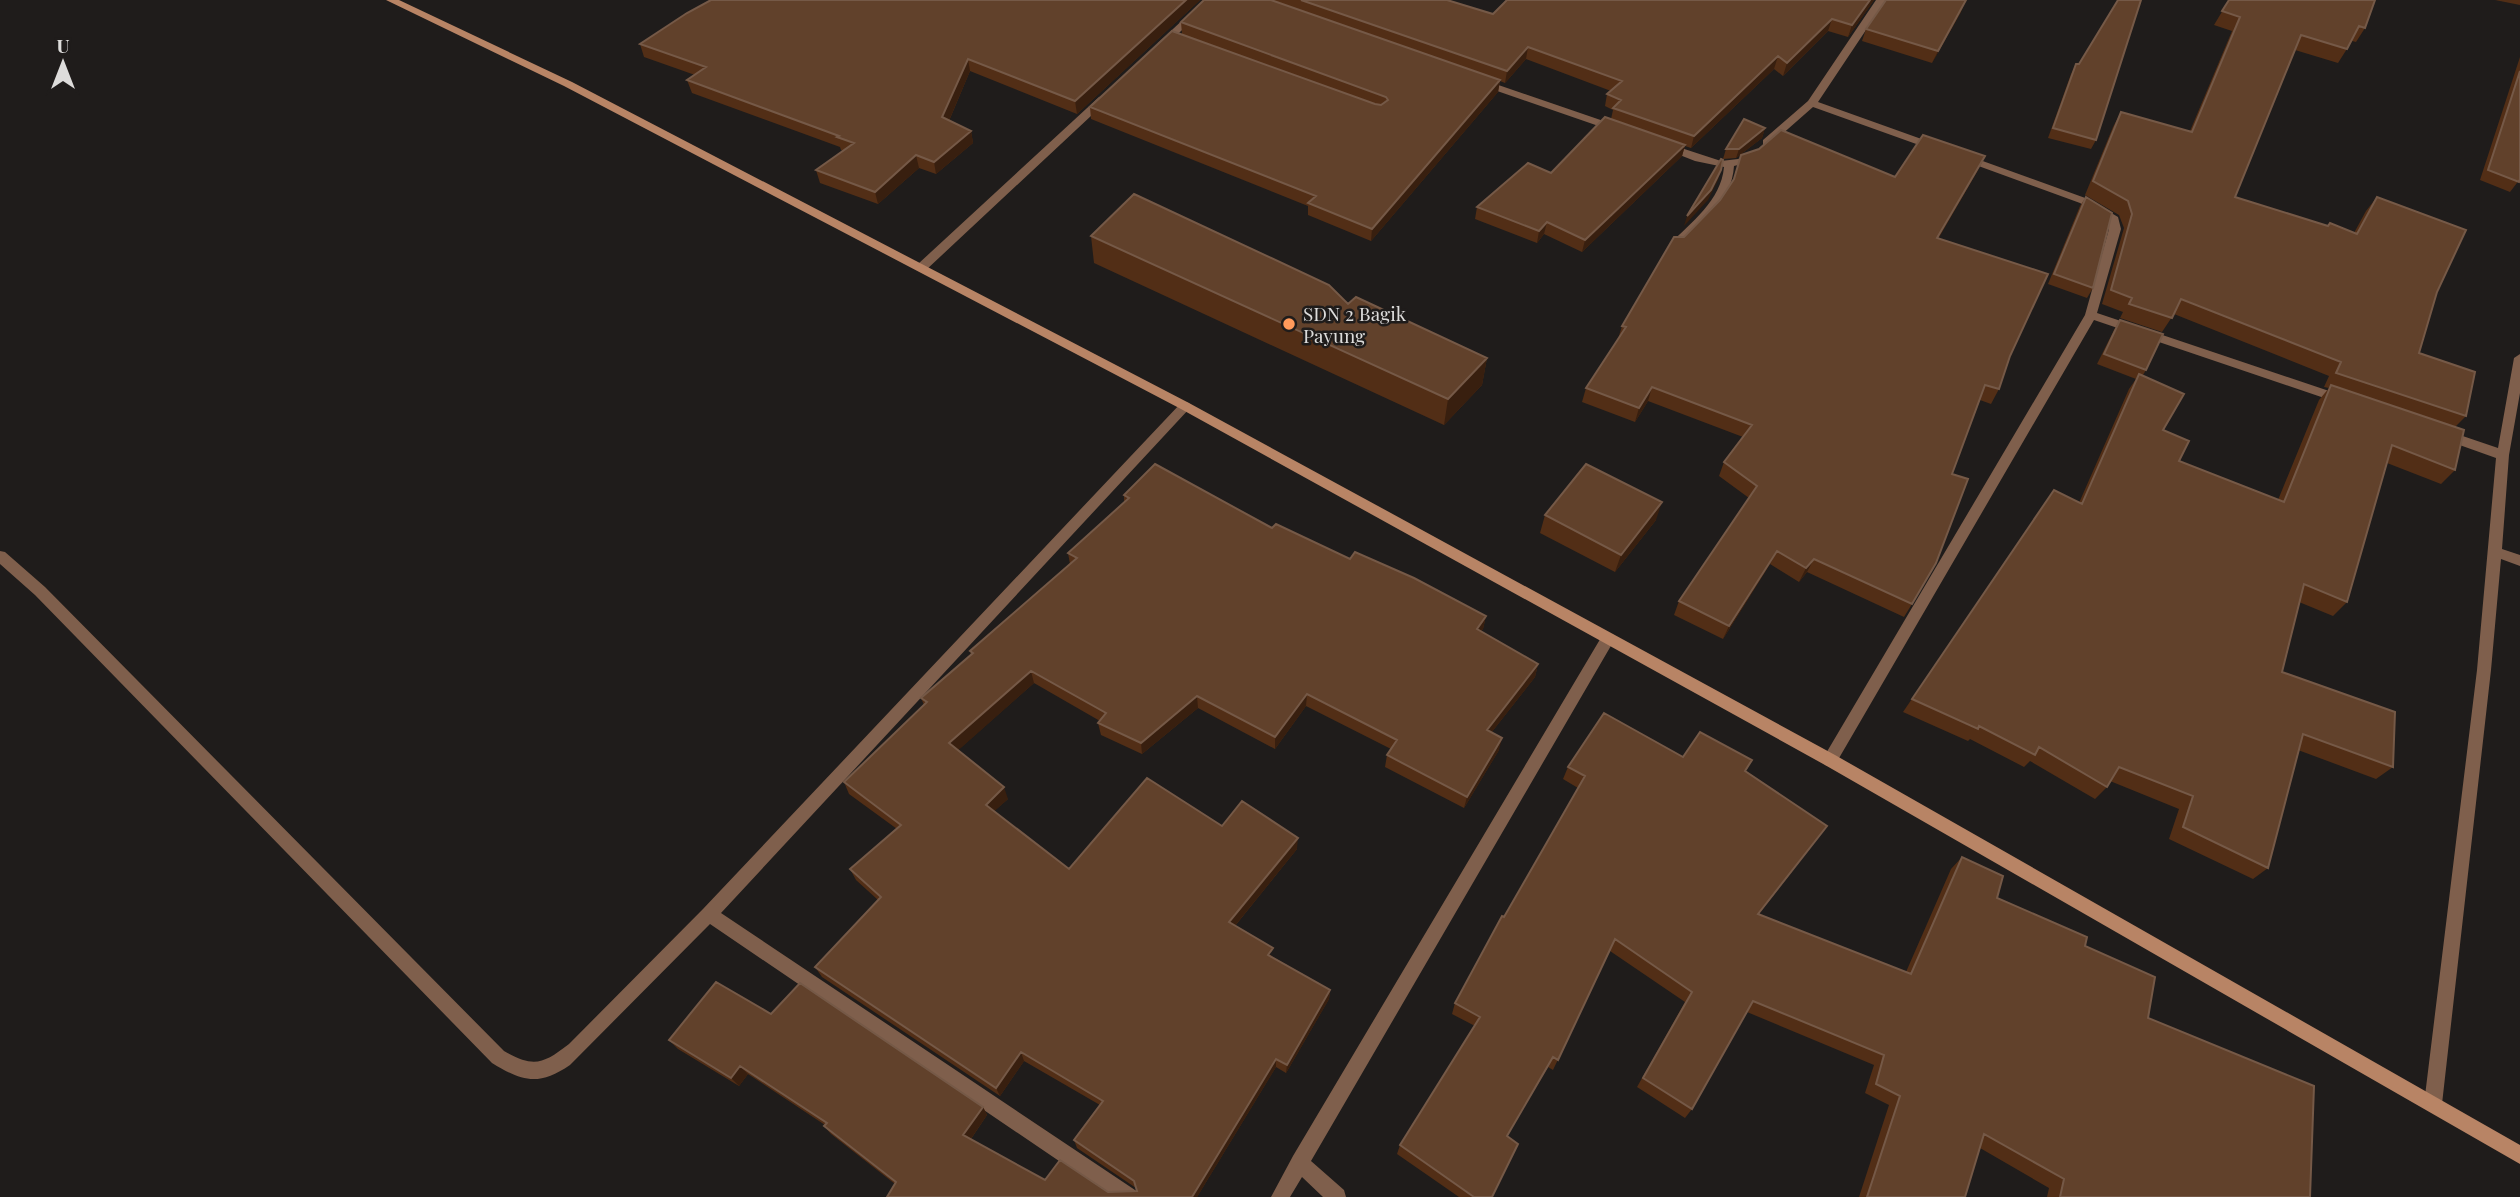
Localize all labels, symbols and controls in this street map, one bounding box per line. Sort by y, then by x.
north arrow [28,28,98,98]
text: U [56,32,70,58]
place label: SDN 2 Bagik Payung [1303,300,1407,348]
marker: SDN 2 Bagik Payung [1281,316,1297,332]

